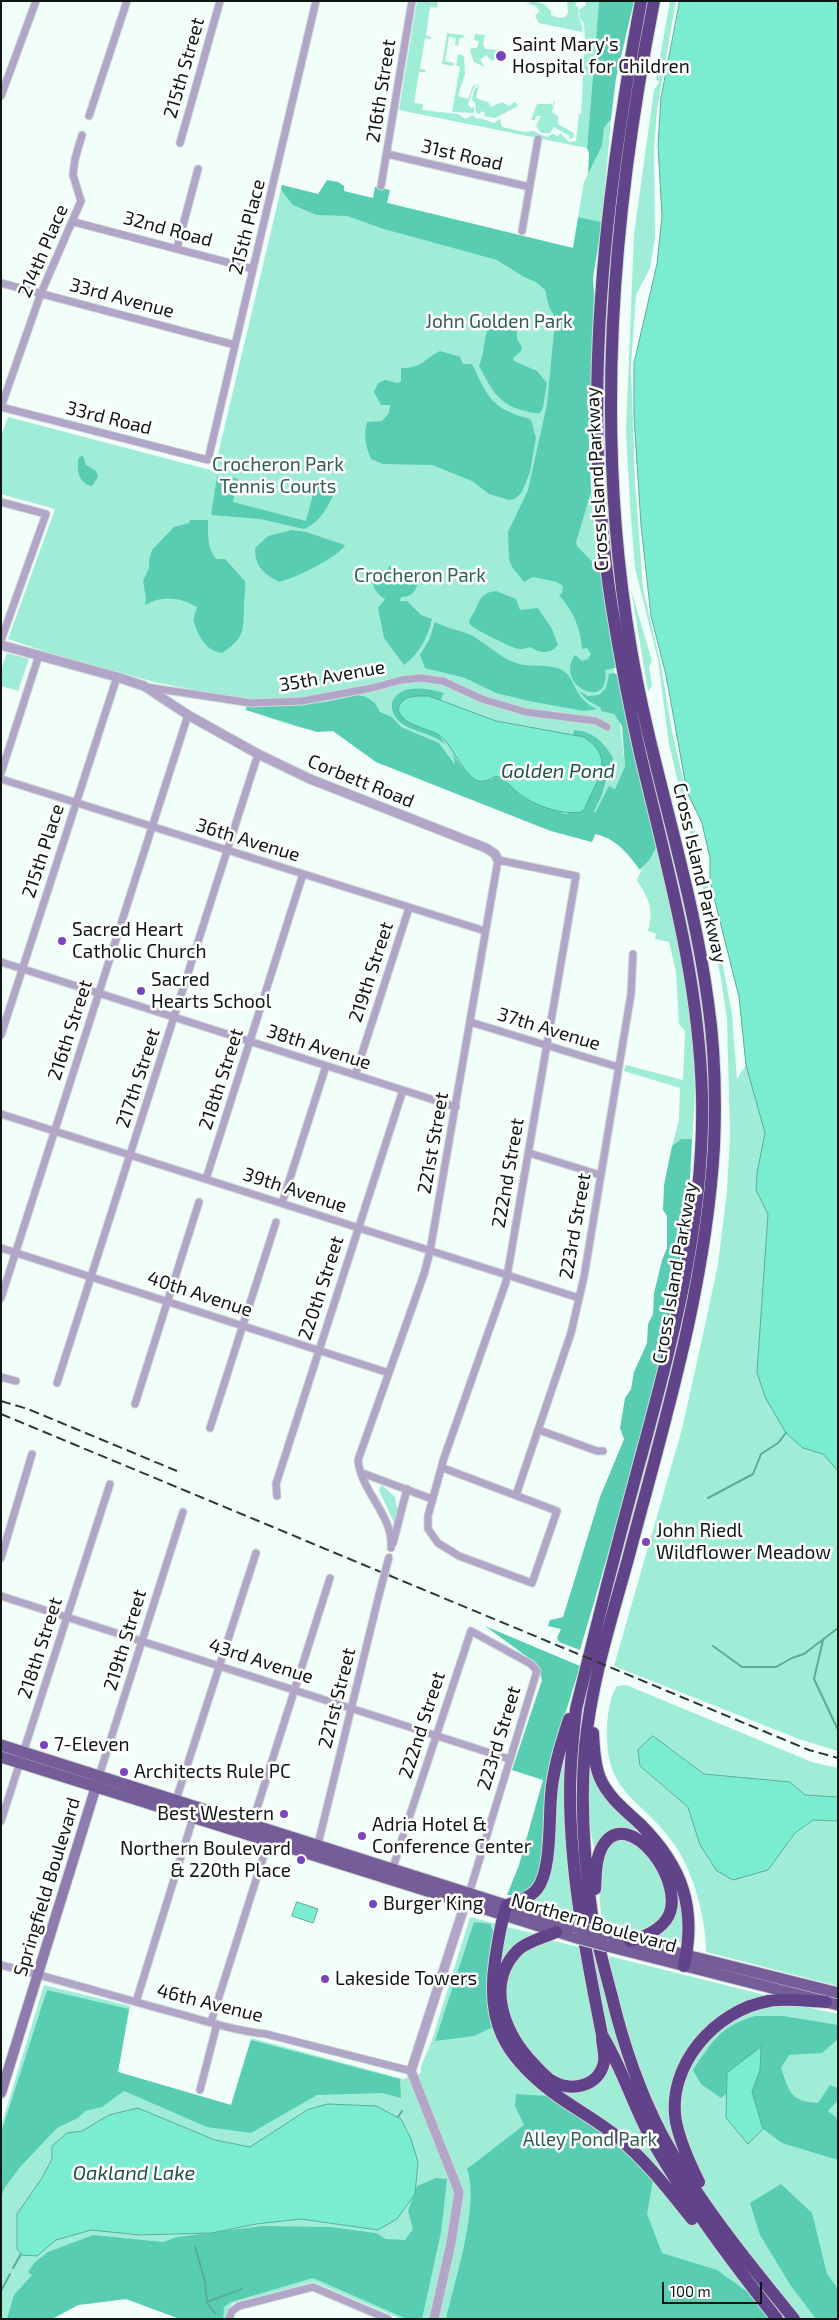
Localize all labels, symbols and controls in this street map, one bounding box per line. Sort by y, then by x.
street label: 215th Street [159,15,209,121]
place label: Saint Mary's Hospital for Children [512,34,690,78]
street label: 216th Street [362,38,400,144]
marker: Saint Mary's Hospital for Children [494,49,508,63]
street label: 31st Road [419,135,505,175]
street label: 215th Place [224,177,270,277]
street label: 214th Place [13,201,73,301]
street label: 32nd Road [121,206,215,252]
street label: 33rd Avenue [67,273,177,323]
park label: John Golden Park [425,311,573,333]
street label: Cross Island Parkway [581,386,613,572]
street label: 33rd Road [64,396,154,440]
park label: Crocheron Park Tennis Courts [212,454,344,498]
park label: Crocheron Park [354,565,486,587]
street label: 35th Avenue [277,655,387,697]
street label: Corbett Road [304,749,418,813]
water label: Golden Pond [501,759,615,783]
street label: Cross Island Parkway [668,781,732,965]
street label: 215th Place [17,801,69,901]
street label: 36th Avenue [193,813,303,867]
place label: Sacred Heart Catholic Church [72,919,207,963]
street label: 219th Street [344,919,398,1025]
marker: Sacred Heart Catholic Church [56,935,68,947]
place label: Sacred Hearts School [151,969,271,1013]
street label: 216th Street [43,977,97,1083]
marker: Sacred Hearts School [135,985,147,997]
street label: 37th Avenue [495,1003,603,1055]
street label: 38th Avenue [264,1019,374,1075]
street label: 217th Street [111,1025,165,1131]
street label: 218th Street [194,1026,248,1132]
street label: 221st Street [413,1090,453,1196]
street label: 222nd Street [487,1116,529,1230]
street label: 39th Avenue [240,1163,350,1217]
street label: 223rd Street [554,1171,596,1281]
street label: Cross Island Parkway [648,1180,702,1366]
street label: 220th Street [293,1233,349,1343]
street label: 40th Avenue [144,1266,256,1322]
place label: John Riedl Wildflower Meadow [656,1520,831,1564]
marker: John Riedl Wildflower Meadow [640,1536,652,1548]
street label: 219th Street [99,1587,151,1693]
street label: 218th Street [13,1595,67,1701]
street label: 43rd Avenue [206,1633,316,1689]
street label: 221st Street [313,1645,361,1751]
street label: 222nd Street [394,1669,450,1781]
street label: 223rd Street [472,1683,526,1793]
place label: 7-Eleven [54,1734,129,1756]
marker: 7-Eleven [38,1739,50,1751]
place label: Architects Rule PC [134,1761,291,1783]
marker: Architects Rule PC [118,1766,130,1778]
street label: Springfield Boulevard [9,1795,85,1979]
place label: Best Western [157,1803,274,1825]
marker: Best Western [278,1808,290,1820]
place label: Adria Hotel & Conference Center [372,1814,531,1858]
marker: Adria Hotel & Conference Center [356,1830,368,1842]
place label: Northern Boulevard & 220th Place [120,1838,291,1882]
marker: Northern Boulevard & 220th Place [295,1854,307,1866]
street label: Northern Boulevard [509,1888,679,1958]
place label: Burger King [383,1893,483,1915]
marker: Burger King [367,1898,379,1910]
place label: Lakeside Towers [335,1968,477,1990]
marker: Lakeside Towers [319,1973,331,1985]
street label: 46th Avenue [154,1979,266,2027]
park label: Alley Pond Park [523,2129,657,2151]
water label: Oakland Lake [73,2161,195,2185]
scale bar [664,2272,764,2304]
text: 100 m [670,2282,711,2300]

